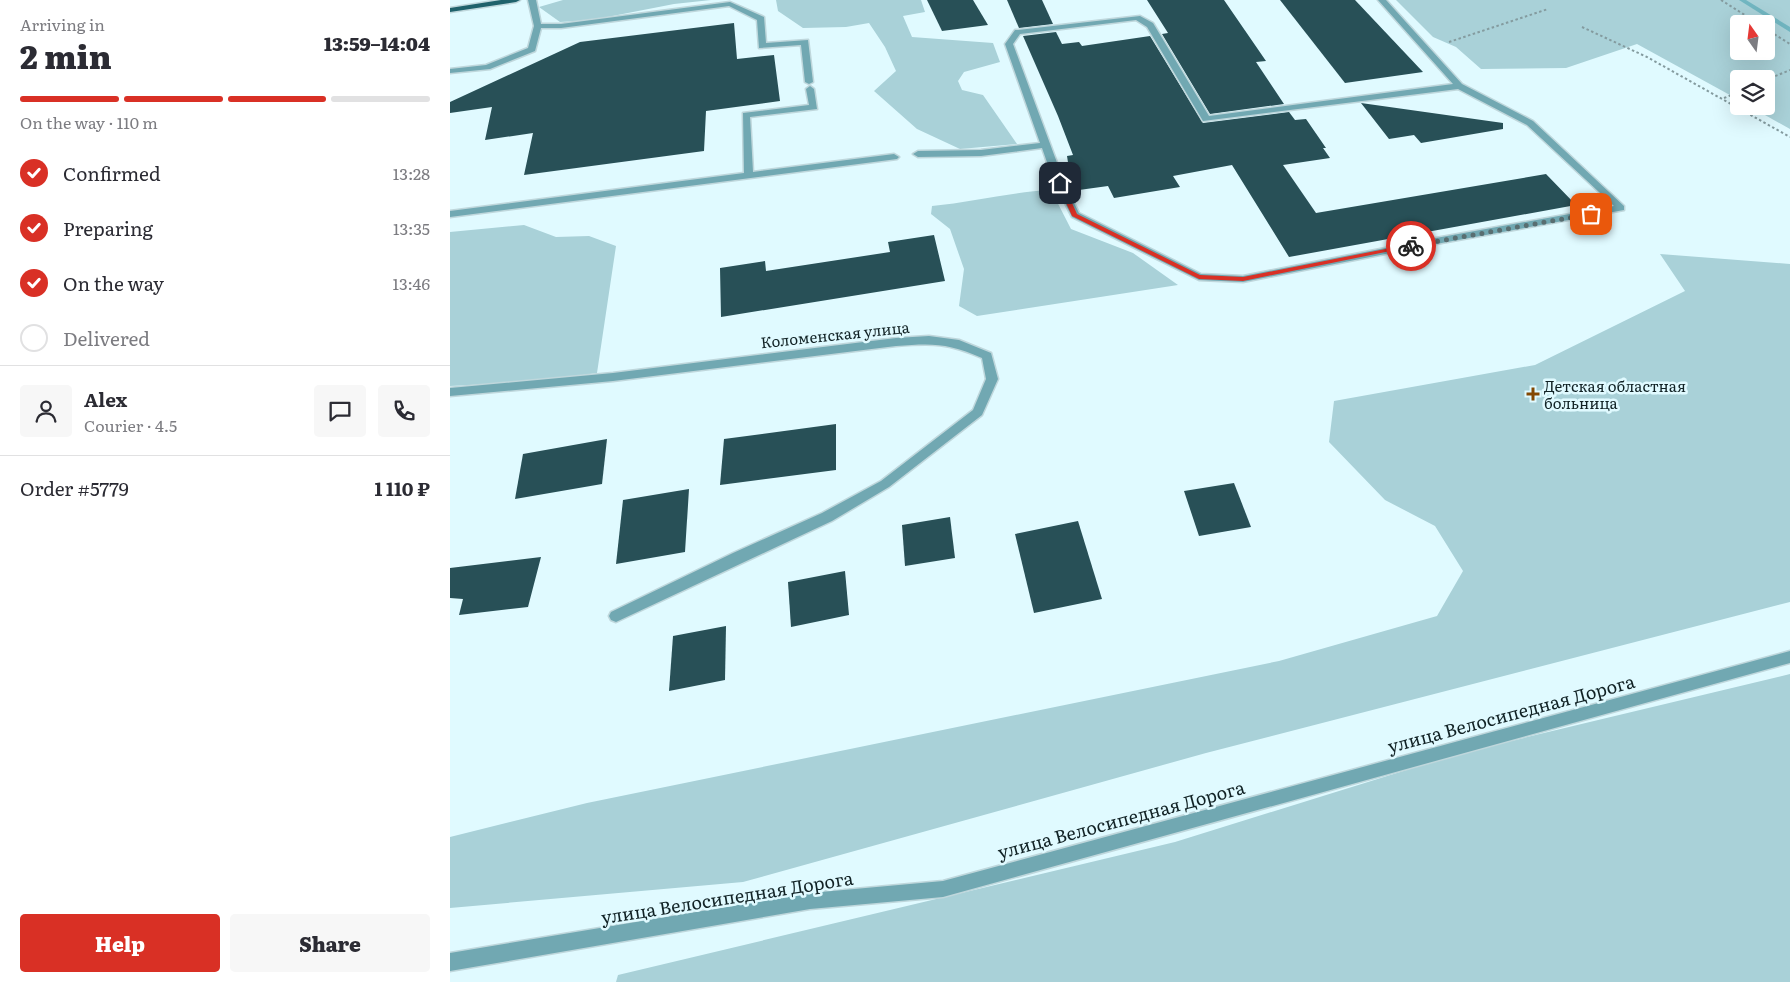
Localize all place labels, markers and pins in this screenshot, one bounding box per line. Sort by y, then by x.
pin [1039,162,1081,204]
pin [1570,193,1612,235]
place label: Детская областная больница [1544,374,1686,414]
marker: Детская областная больница [1526,387,1540,401]

